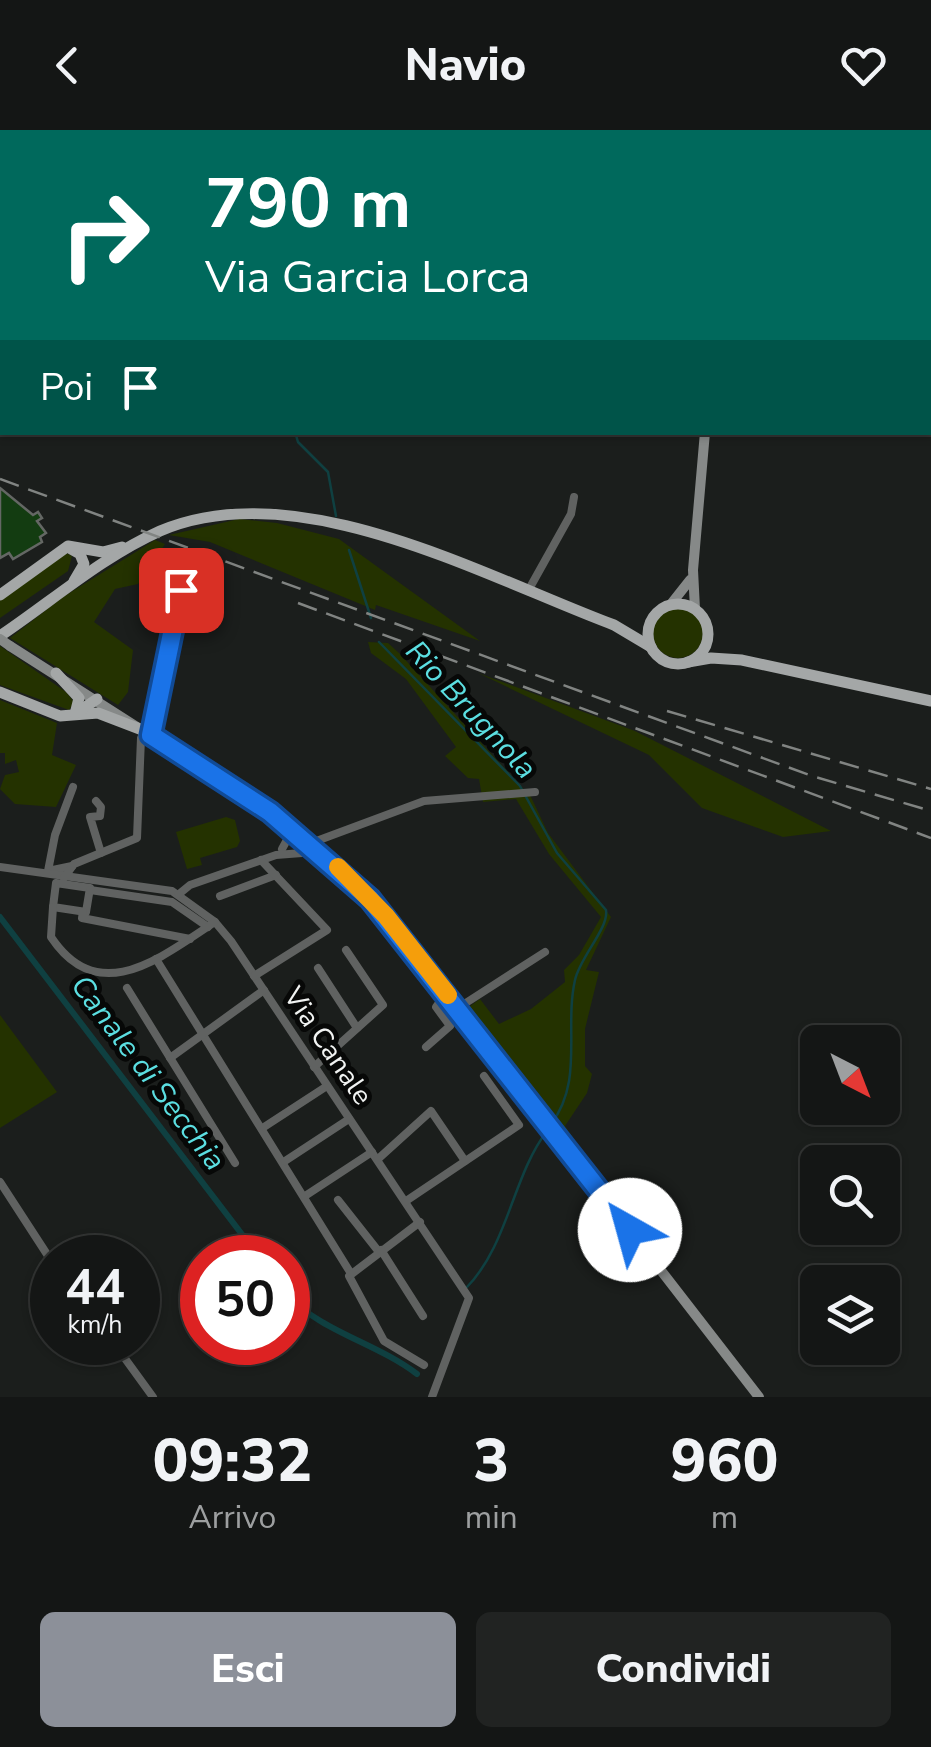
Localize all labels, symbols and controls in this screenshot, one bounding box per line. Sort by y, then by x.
text: Navio [405,35,526,96]
icon: back [40,38,95,93]
icon: heart [836,38,891,93]
text: 790 m [205,156,411,252]
icon: right [40,170,170,300]
text: Via Garcia Lorca [205,247,530,308]
icon: arrive [113,360,168,415]
text: Poi [40,362,93,413]
pin [139,548,224,633]
icon: arrive [154,563,209,618]
water label: Rio Brugnola [396,632,546,788]
water label: Canale di Secchia [61,967,235,1179]
street label: Via Canale [274,979,381,1113]
north arrow [800,1025,900,1125]
map controls [800,1025,900,1365]
button: search [800,1145,900,1245]
position arrow [578,1178,682,1282]
speed limit sign: 50 [180,1235,310,1365]
text: 44 [65,1253,125,1322]
button: layers [800,1265,900,1365]
text: km/h [67,1308,123,1342]
text: 09:32 [153,1420,312,1502]
text: 3 [473,1420,509,1502]
text: 960 [670,1420,778,1502]
text: Arrivo [189,1496,276,1539]
text: min [465,1496,518,1539]
text: m [711,1496,738,1539]
button: Esci [40,1612,456,1727]
button: Condividi [476,1612,891,1727]

